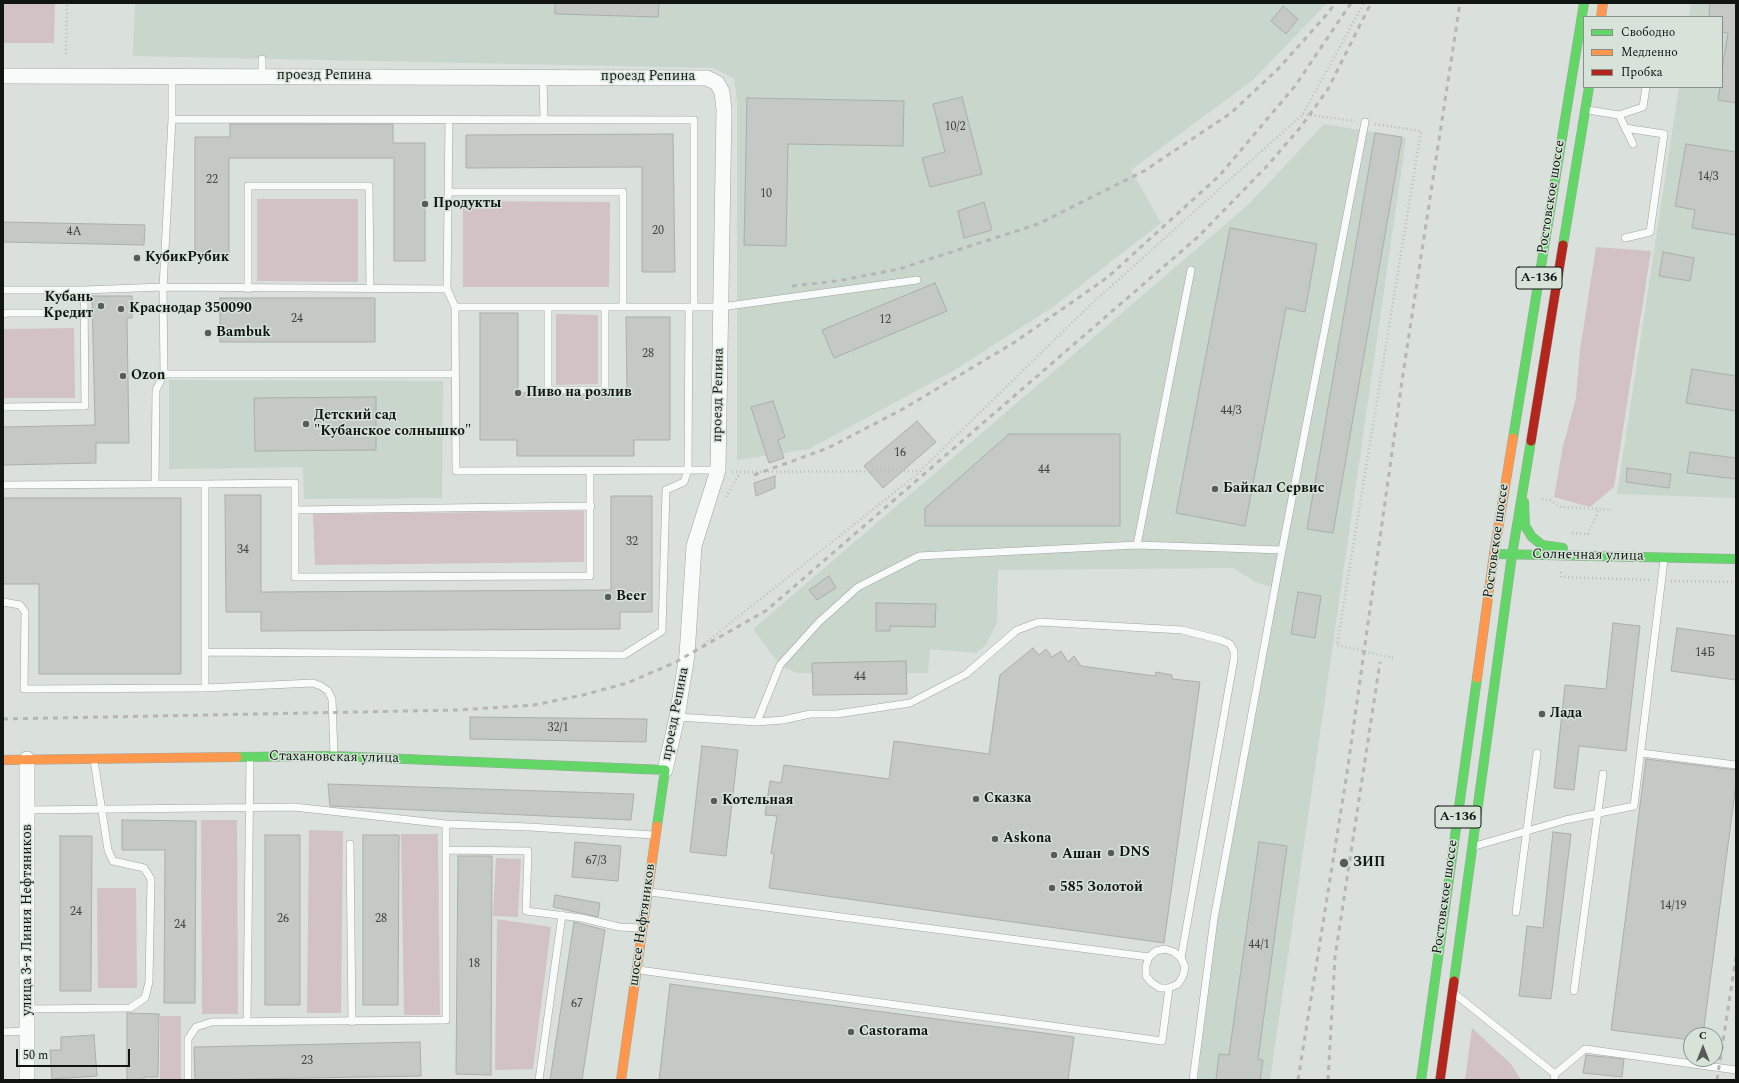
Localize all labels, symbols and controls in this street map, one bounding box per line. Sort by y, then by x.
legend [1583,16,1723,88]
text: Свободно [1621,23,1675,42]
text: Медленно [1621,43,1678,62]
text: Пробка [1621,63,1663,82]
street label: проезд Репина [277,68,371,84]
street label: проезд Репина [601,69,695,85]
house number: 10/2 [945,121,965,135]
street label: Ростовское шоссе [1535,139,1569,255]
house number: 14/3 [1698,171,1718,185]
house number: 22 [206,174,218,188]
house number: 10 [760,188,772,202]
place label: Продукты [433,196,501,212]
marker: Продукты [420,199,430,209]
house number: 20 [652,225,664,239]
house number: 4А [67,226,81,240]
place label: КубикРубик [145,250,229,266]
marker: КубикРубик [132,253,142,263]
road number: А-136 [1516,267,1562,289]
place label: Кубань Кредит [43,290,93,322]
marker: Кубань Кредит [96,301,106,311]
place label: Краснодар 350090 [129,301,252,317]
marker: Краснодар 350090 [116,304,126,314]
house number: 24 [291,313,303,327]
house number: 12 [879,314,891,328]
place label: Bambuk [216,325,271,341]
marker: Bambuk [203,328,213,338]
house number: 28 [642,348,654,362]
street label: проезд Репина [710,348,728,442]
place label: Ozon [131,368,165,384]
marker: Ozon [118,371,128,381]
place label: Пиво на розлив [526,385,632,401]
marker: Пиво на розлив [513,388,523,398]
house number: 44/3 [1221,405,1241,419]
place label: Детский сад "Кубанское солнышко" [314,408,471,440]
marker: Детский сад "Кубанское солнышко" [301,419,311,429]
house number: 16 [894,447,906,461]
house number: 44 [1038,464,1050,478]
place label: Байкал Сервис [1223,481,1324,497]
street label: Ростовское шоссе [1481,483,1513,599]
marker: Байкал Сервис [1210,484,1220,494]
house number: 32 [626,536,638,550]
house number: 34 [237,544,249,558]
street label: Солнечная улица [1532,547,1644,565]
place label: Beer [616,589,646,605]
marker: Beer [603,592,613,602]
house number: 14Б [1695,647,1715,661]
street label: проезд Репина [659,666,693,762]
house number: 44 [854,671,866,685]
place label: Лада [1550,706,1582,722]
marker: Лада [1537,709,1547,719]
house number: 32/1 [548,722,568,736]
street label: Стахановская улица [269,748,399,768]
place label: Сказка [984,791,1032,807]
place label: Котельная [722,793,794,809]
marker: Сказка [971,794,981,804]
marker: Котельная [709,796,719,806]
road number: А-136 [1435,806,1481,828]
street label: улица 3-я Линия Нефтяников [20,824,36,1016]
place label: Askona [1003,831,1051,847]
marker: Askona [990,834,1000,844]
street label: Ростовское шоссе [1430,839,1462,955]
place label: DNS [1119,845,1150,861]
place label: Ашан [1062,847,1101,863]
marker: DNS [1106,848,1116,858]
marker: Ашан [1049,850,1059,860]
house number: 67/3 [586,855,606,869]
place label: ЗИП [1353,855,1385,871]
marker: ЗИП [1338,857,1350,869]
street label: шоссе Нефтяников [626,863,660,987]
place label: 585 Золотой [1060,880,1143,896]
marker: 585 Золотой [1047,883,1057,893]
house number: 14/19 [1660,900,1686,914]
house number: 24 [70,906,82,920]
house number: 26 [277,913,289,927]
house number: 28 [375,913,387,927]
house number: 24 [174,919,186,933]
house number: 44/1 [1249,939,1269,953]
house number: 18 [468,958,480,972]
house number: 67 [571,998,583,1012]
place label: Castorama [859,1024,928,1040]
marker: Castorama [846,1027,856,1037]
north arrow [1683,1027,1723,1067]
text: С [1699,1027,1707,1044]
scale bar [18,1041,132,1067]
text: 50 m [23,1046,48,1065]
house number: 23 [301,1055,313,1069]

